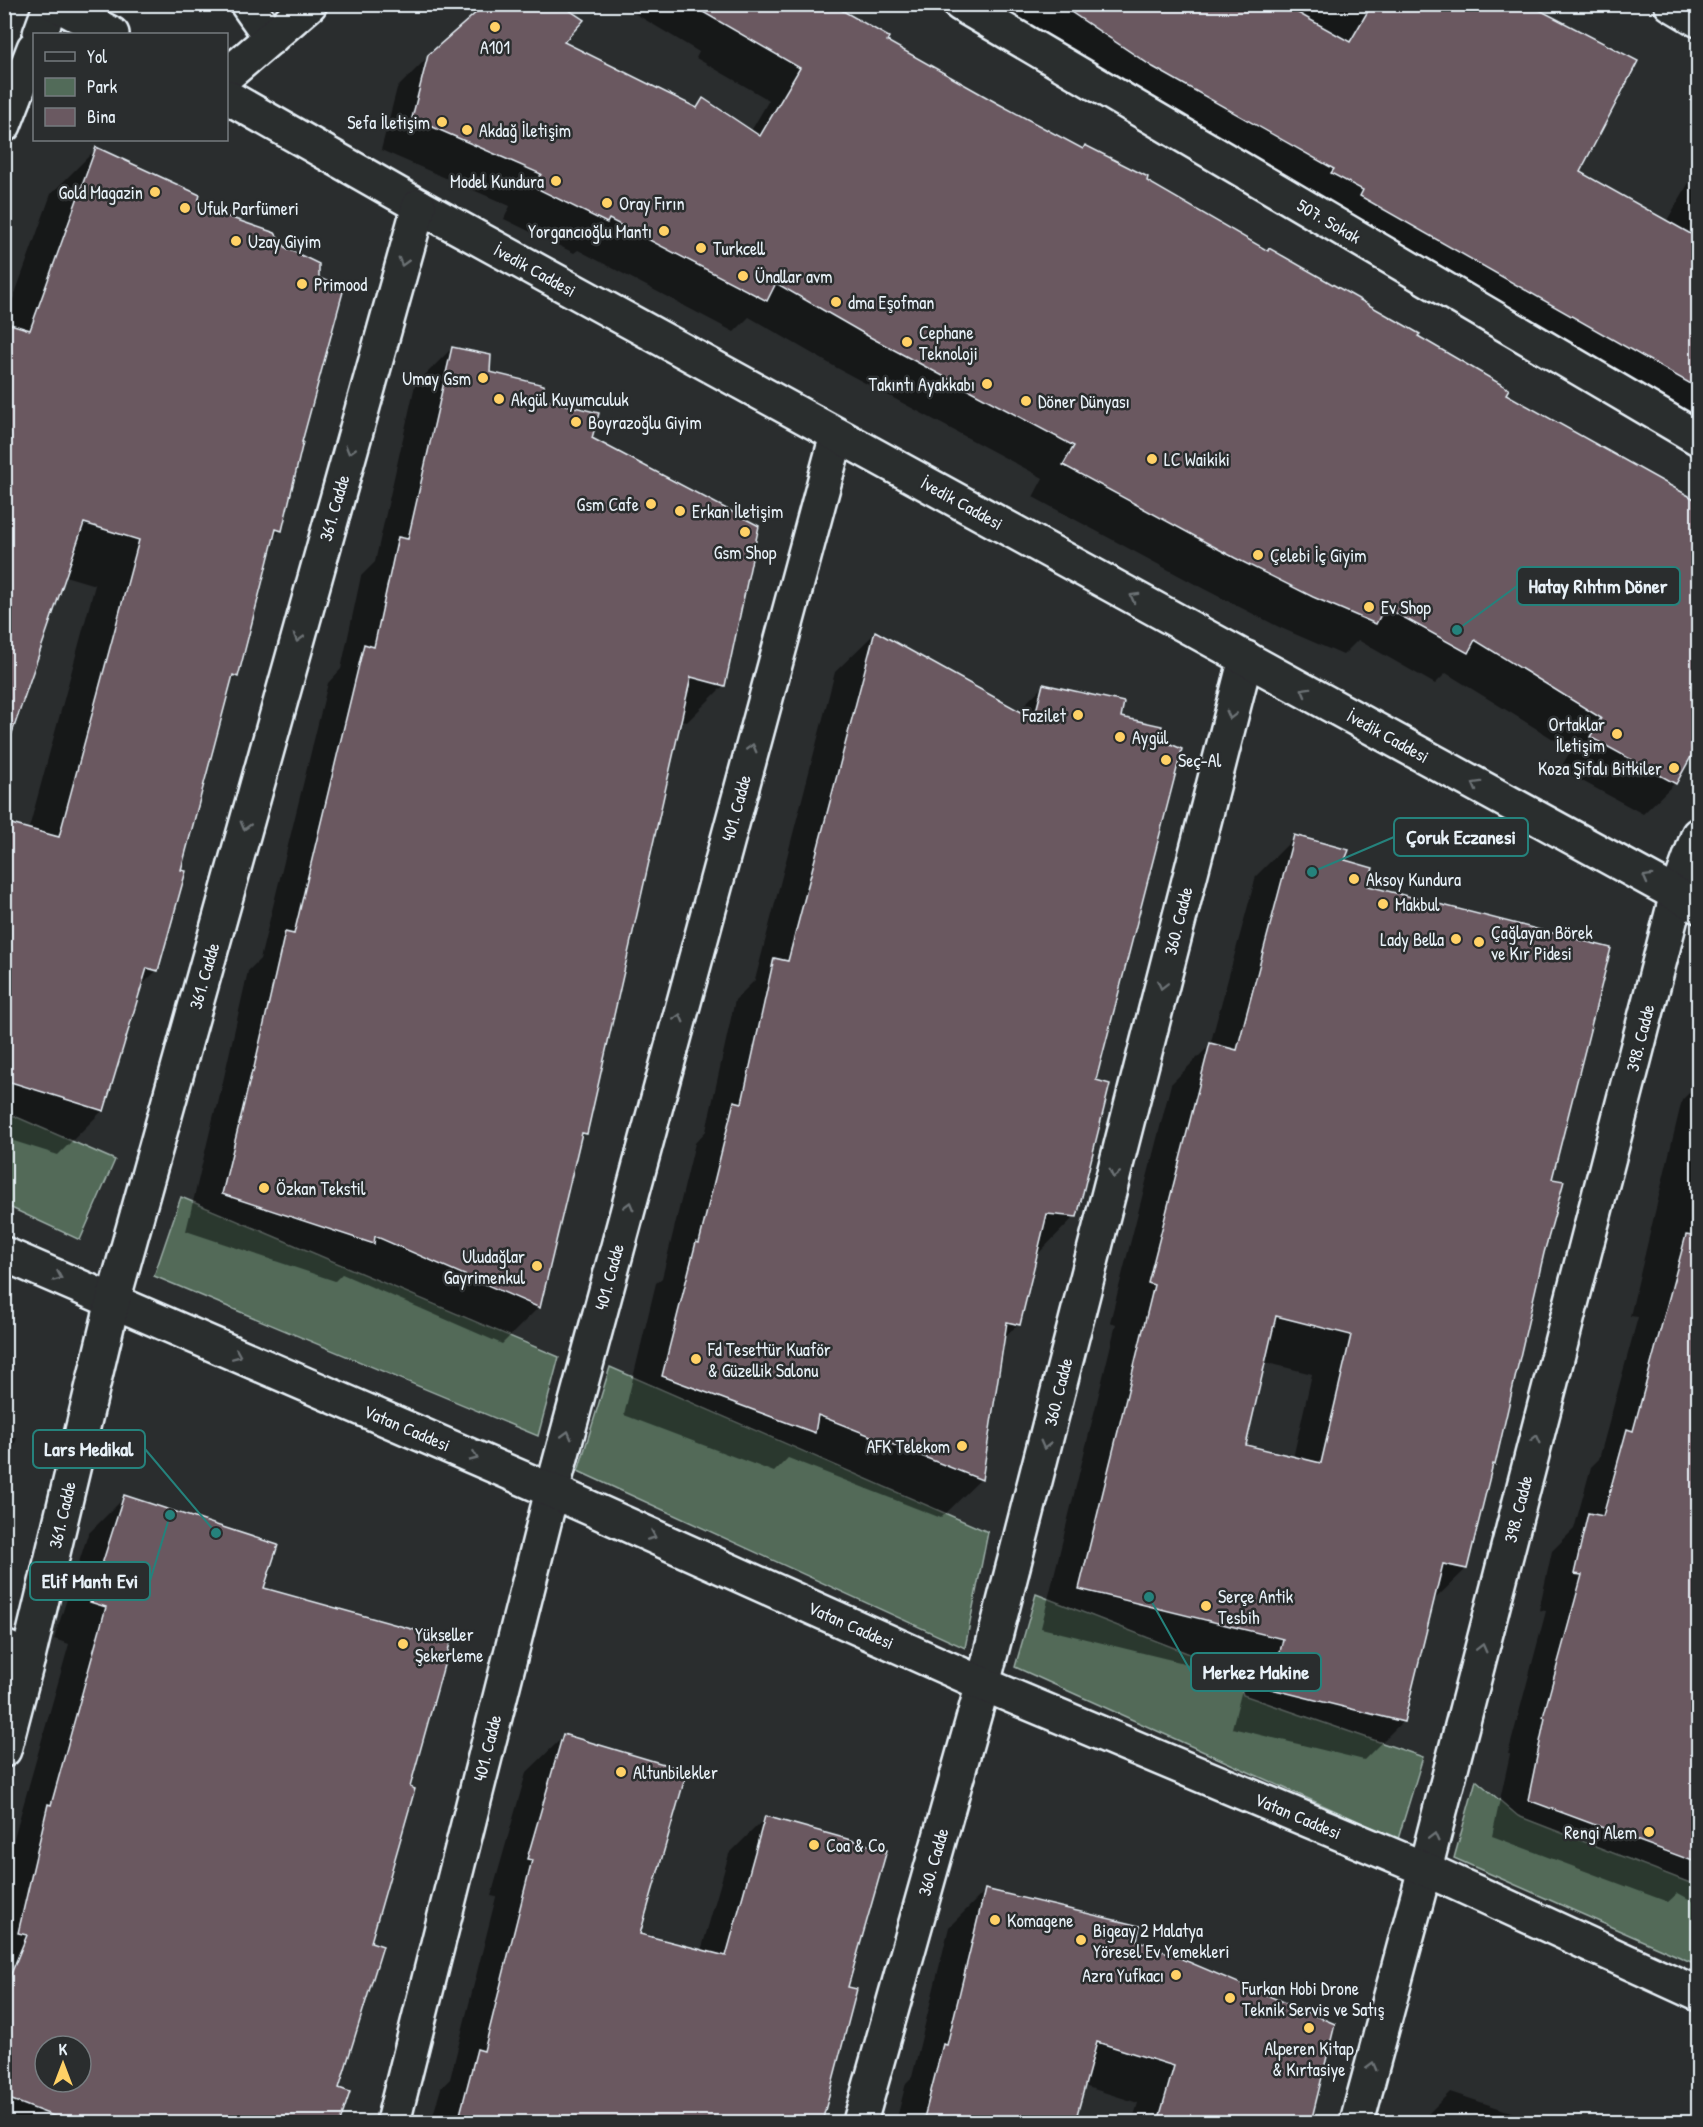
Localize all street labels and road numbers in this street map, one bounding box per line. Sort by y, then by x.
street label: 507. Sokak [1292,193,1366,250]
street label: İvedik Caddesi [489,237,581,303]
street label: İvedik Caddesi [916,470,1008,536]
street label: 361. Cadde [313,472,355,544]
street label: İvedik Caddesi [1342,703,1434,769]
street label: 401. Cadde [715,772,757,844]
street label: 360. Cadde [1157,884,1199,958]
street label: 361. Cadde [183,940,225,1012]
street label: 398. Cadde [1620,1002,1660,1074]
street label: 401. Cadde [588,1241,630,1313]
street label: 360. Cadde [1037,1355,1079,1429]
street label: Vatan Caddesi [360,1399,454,1457]
street label: 398. Cadde [1498,1473,1538,1545]
street label: 361. Cadde [42,1479,82,1551]
street label: Vatan Caddesi [804,1595,898,1655]
street label: 401. Cadde [467,1712,507,1784]
street label: Vatan Caddesi [1251,1787,1345,1845]
street label: 360. Cadde [911,1825,955,1899]

